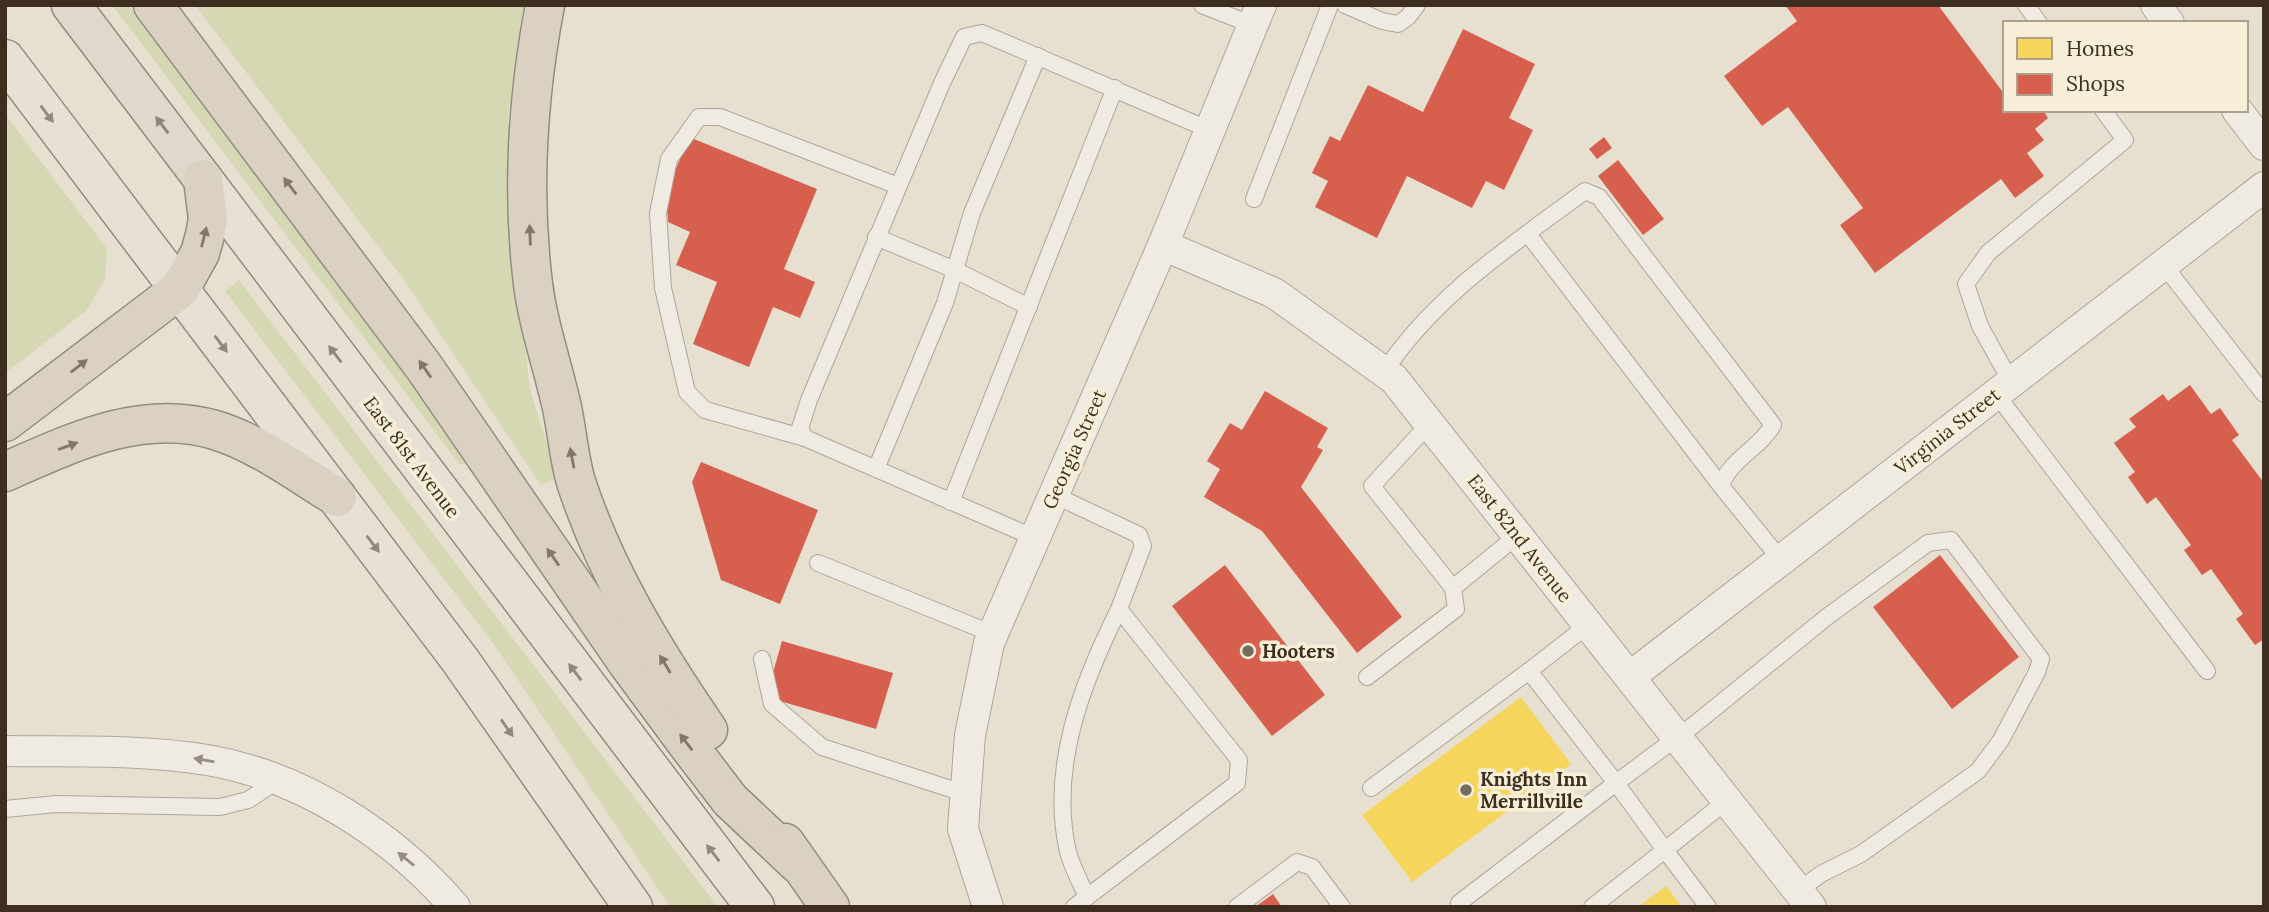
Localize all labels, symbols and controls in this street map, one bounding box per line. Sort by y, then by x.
legend [2003,21,2248,112]
text: Homes [2066,35,2134,62]
text: Shops [2066,70,2125,97]
one-way arrow [39,104,54,122]
one-way arrow [155,115,169,134]
one-way arrow [283,177,297,195]
one-way arrow [525,224,536,246]
one-way arrow [199,226,210,248]
one-way arrow [214,334,229,352]
one-way arrow [328,345,342,363]
one-way arrow [70,359,88,374]
one-way arrow [418,360,432,378]
street label: Virginia Street [1889,382,2005,480]
street label: Georgia Street [1037,385,1111,513]
street label: East 81st Avenue [358,391,466,523]
one-way arrow [58,440,79,451]
one-way arrow [566,447,577,469]
street label: East 82nd Avenue [1463,469,1577,607]
one-way arrow [366,535,381,553]
one-way arrow [546,548,560,566]
place label: Hooters [1262,639,1335,663]
marker: Hooters [1240,643,1256,659]
one-way arrow [658,655,671,674]
one-way arrow [569,663,583,681]
one-way arrow [500,719,514,737]
one-way arrow [679,733,693,751]
one-way arrow [193,754,215,765]
place label: Knights Inn Merrillville [1480,767,1587,813]
marker: Knights Inn Merrillville [1458,782,1474,798]
one-way arrow [706,844,721,862]
one-way arrow [397,852,415,867]

